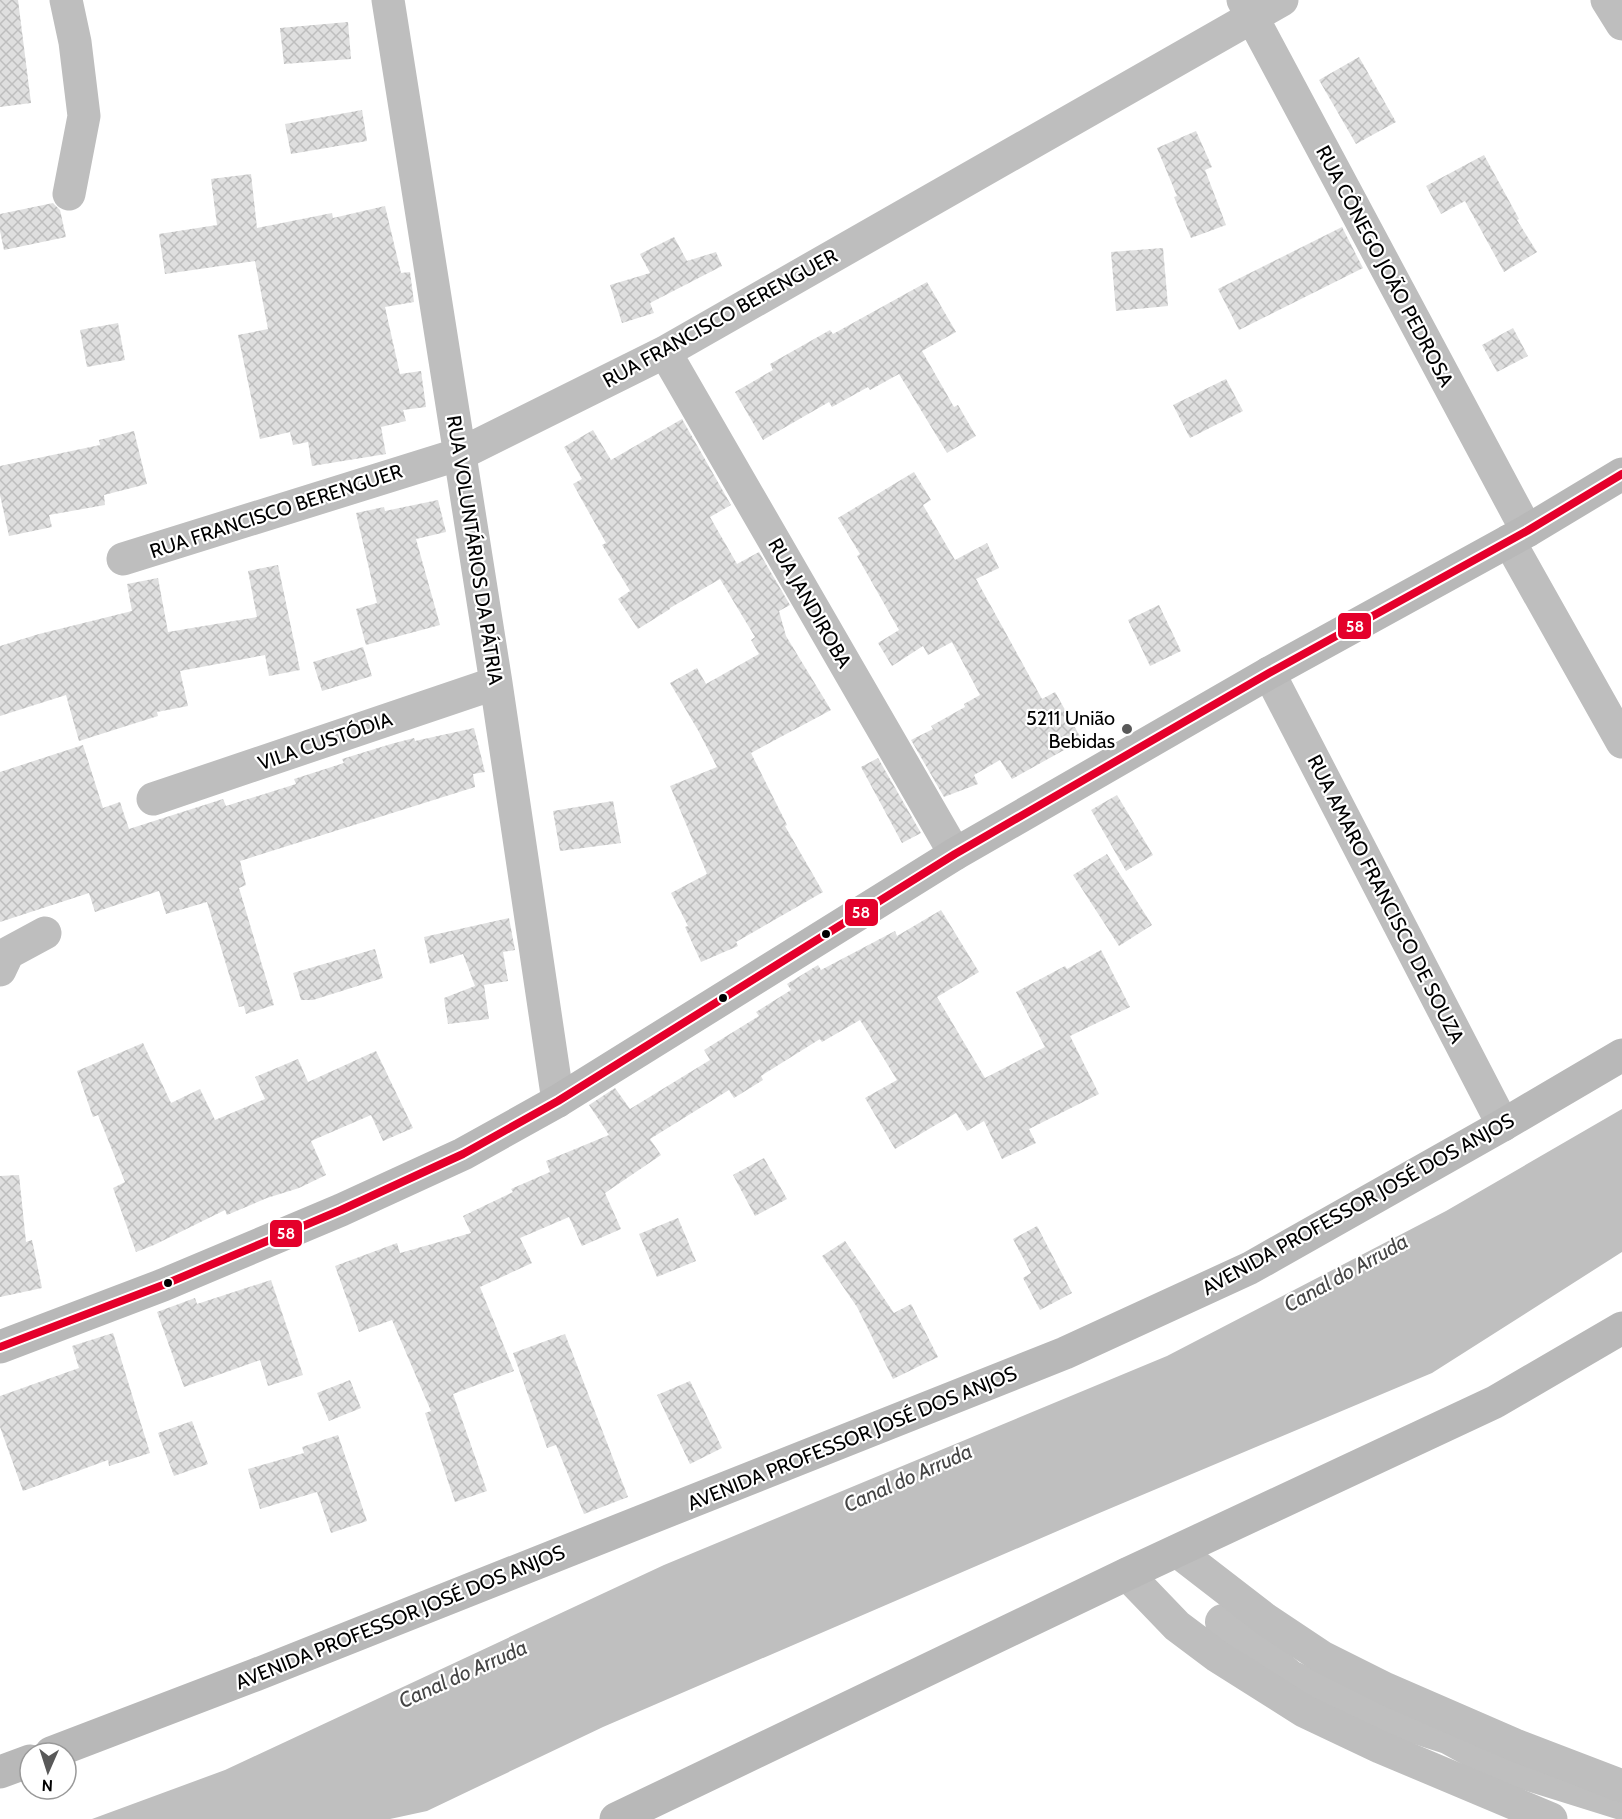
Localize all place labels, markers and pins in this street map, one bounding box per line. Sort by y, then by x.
place label: 5211 União Bebidas [1026,706,1115,753]
marker: 5211 União Bebidas [1120,722,1134,736]
unlabelled marker [820,928,832,940]
unlabelled marker [717,992,729,1004]
unlabelled marker [162,1277,174,1289]

